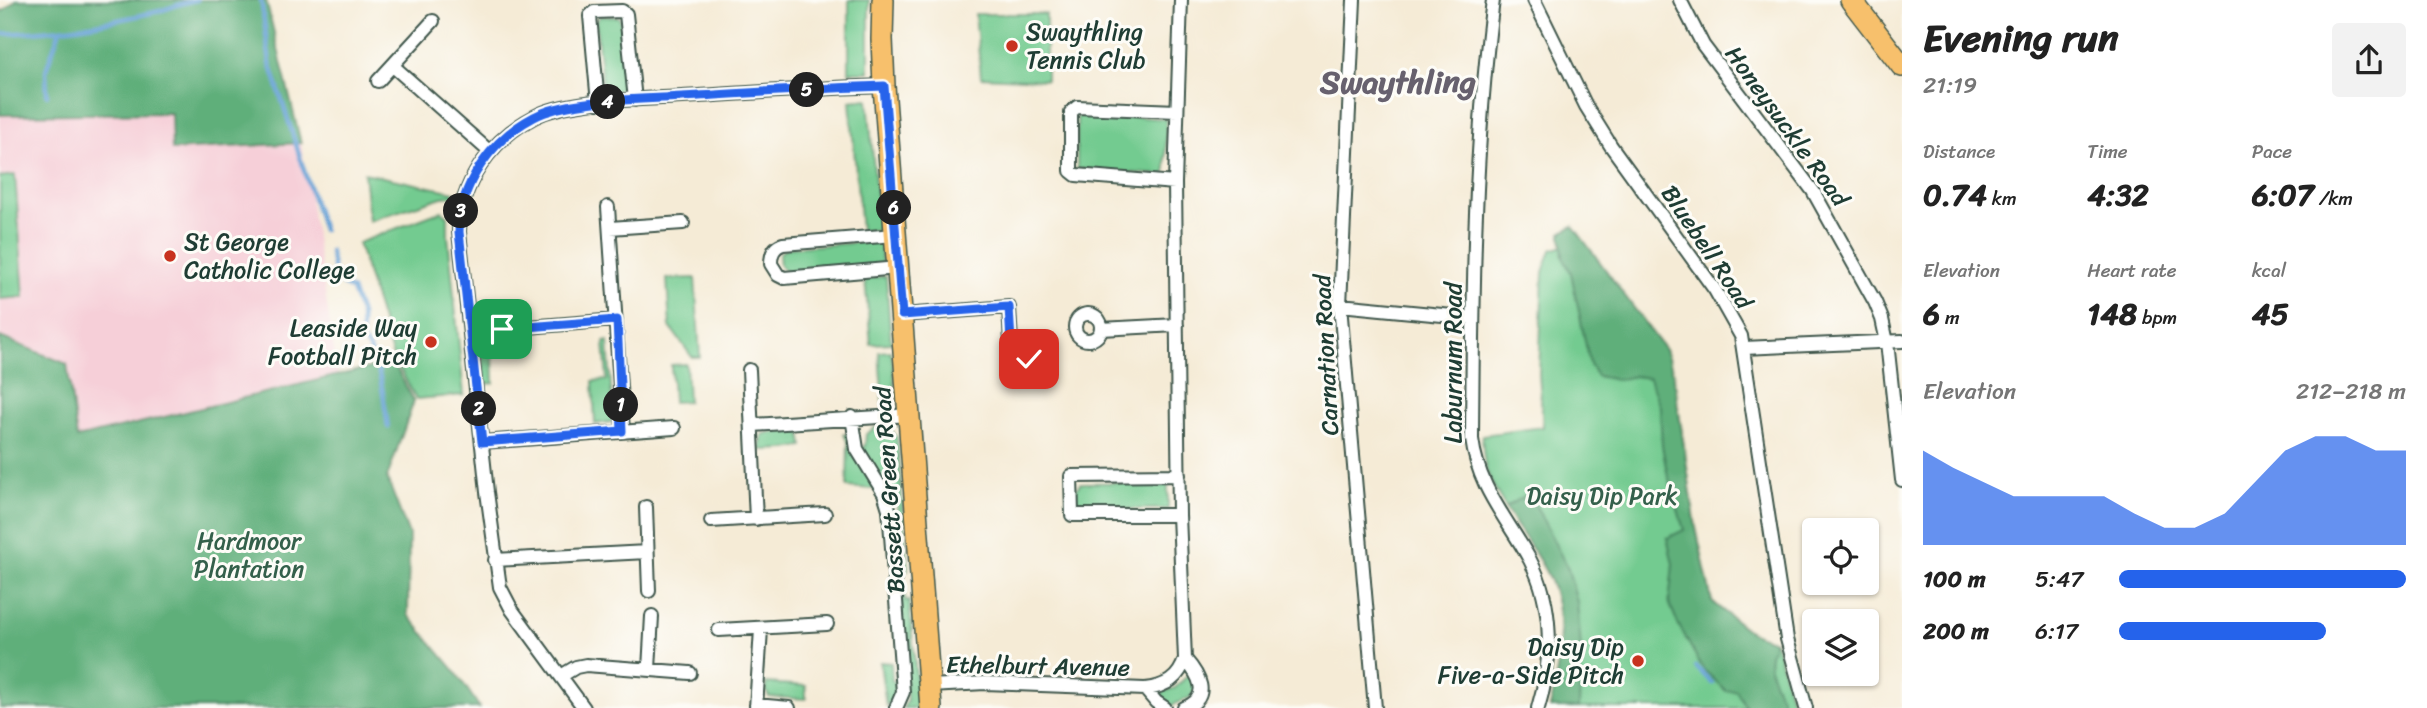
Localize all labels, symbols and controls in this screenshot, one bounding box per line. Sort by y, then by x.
text: Evening run [1923,5,2119,72]
place label: Swaythling Tennis Club [1026,11,1146,81]
button: share [2332,23,2406,97]
street label: Honeysuckle Road [1714,36,1862,218]
marker: Swaythling Tennis Club [1004,38,1020,54]
district label: Swaythling [1319,54,1476,111]
text: 21:19 [1923,65,1977,106]
pin: 5 [790,72,824,108]
text: 5 [801,73,812,106]
pin: 4 [590,84,626,119]
text: 4 [602,85,613,118]
text: Distance [1923,135,1995,168]
text: Time [2087,135,2128,168]
text: Pace [2252,135,2292,168]
text: 0.74 [1923,168,1987,222]
text: 4:32 [2087,168,2149,222]
text: 6:07 [2252,168,2314,222]
street label: Bluebell Road [1650,176,1765,319]
text: km [1987,182,2017,215]
text: /km [2314,182,2353,215]
pin: 6 [876,190,912,226]
text: 6 [888,191,899,224]
pin: 3 [444,194,478,228]
text: 3 [455,194,466,227]
place label: St George Catholic College [184,221,355,291]
marker: St George Catholic College [162,248,178,264]
text: Elevation [1923,254,2000,287]
text: Heart rate [2087,254,2177,287]
text: kcal [2252,254,2286,287]
street label: Carnation Road [1301,272,1351,436]
street label: Laburnum Road [1432,281,1474,444]
text: 6 [1923,287,1940,341]
text: 148 [2087,287,2137,341]
text: 45 [2252,287,2289,341]
pin [472,299,532,359]
text: m [1940,301,1960,334]
text: bpm [2137,301,2177,334]
place label: Leaside Way Football Pitch [268,307,418,377]
icon: arrive [483,310,521,348]
pin [999,329,1059,389]
marker: Leaside Way Football Pitch [423,334,439,350]
icon: check [1010,340,1048,378]
text: Elevation [1923,371,2016,412]
text: 212–218 m [2296,371,2406,412]
street label: Bassett Green Road [861,384,917,595]
pin: 1 [604,388,638,422]
text: 1 [616,388,625,421]
pin: 2 [462,392,496,426]
text: 2 [473,392,484,425]
park label: Daisy Dip Park [1526,475,1678,517]
map controls [1802,518,1879,686]
button: locate [1802,518,1879,595]
park label: Hardmoor Plantation [194,520,304,590]
text: 100 m [1923,559,1986,600]
text: 5:47 [2035,559,2084,600]
button: layers [1802,609,1879,686]
text: 200 m [1923,611,1989,652]
text: 6:17 [2035,611,2078,652]
place label: Daisy Dip Five-a-Side Pitch [1438,626,1624,696]
street label: Ethelburt Avenue [946,643,1130,689]
marker: Daisy Dip Five-a-Side Pitch [1630,653,1646,669]

